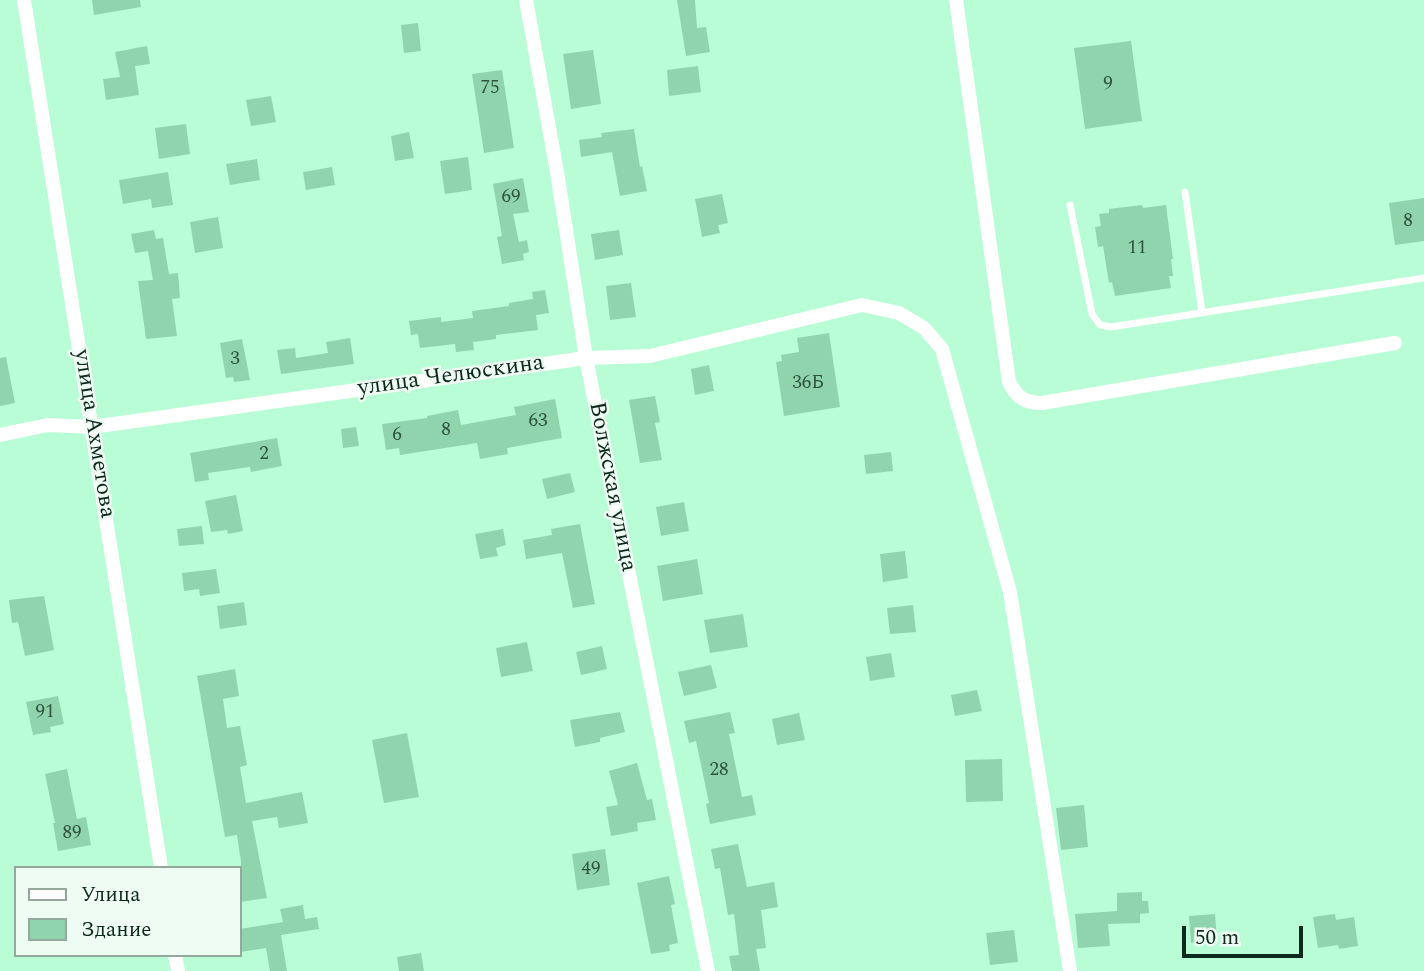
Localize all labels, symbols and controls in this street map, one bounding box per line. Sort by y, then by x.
house number: 9 [1103,74,1113,96]
house number: 75 [481,78,499,100]
house number: 69 [502,187,520,209]
house number: 8 [1403,211,1413,233]
house number: 11 [1128,238,1146,260]
street label: улица Ахметова [66,348,120,520]
house number: 3 [230,349,240,371]
street label: улица Челюскина [356,350,546,404]
house number: 36Б [792,373,824,395]
street label: Волжская улица [581,400,641,574]
house number: 63 [529,411,547,433]
house number: 8 [441,420,451,442]
house number: 6 [392,425,402,447]
house number: 2 [259,444,269,466]
house number: 91 [36,702,54,724]
house number: 28 [710,760,728,782]
house number: 89 [63,823,81,845]
house number: 49 [582,859,600,881]
legend [14,866,242,957]
text: Улица [81,879,140,911]
scale bar [1186,912,1307,956]
text: Здание [81,914,151,946]
text: 50 m [1195,922,1239,954]

